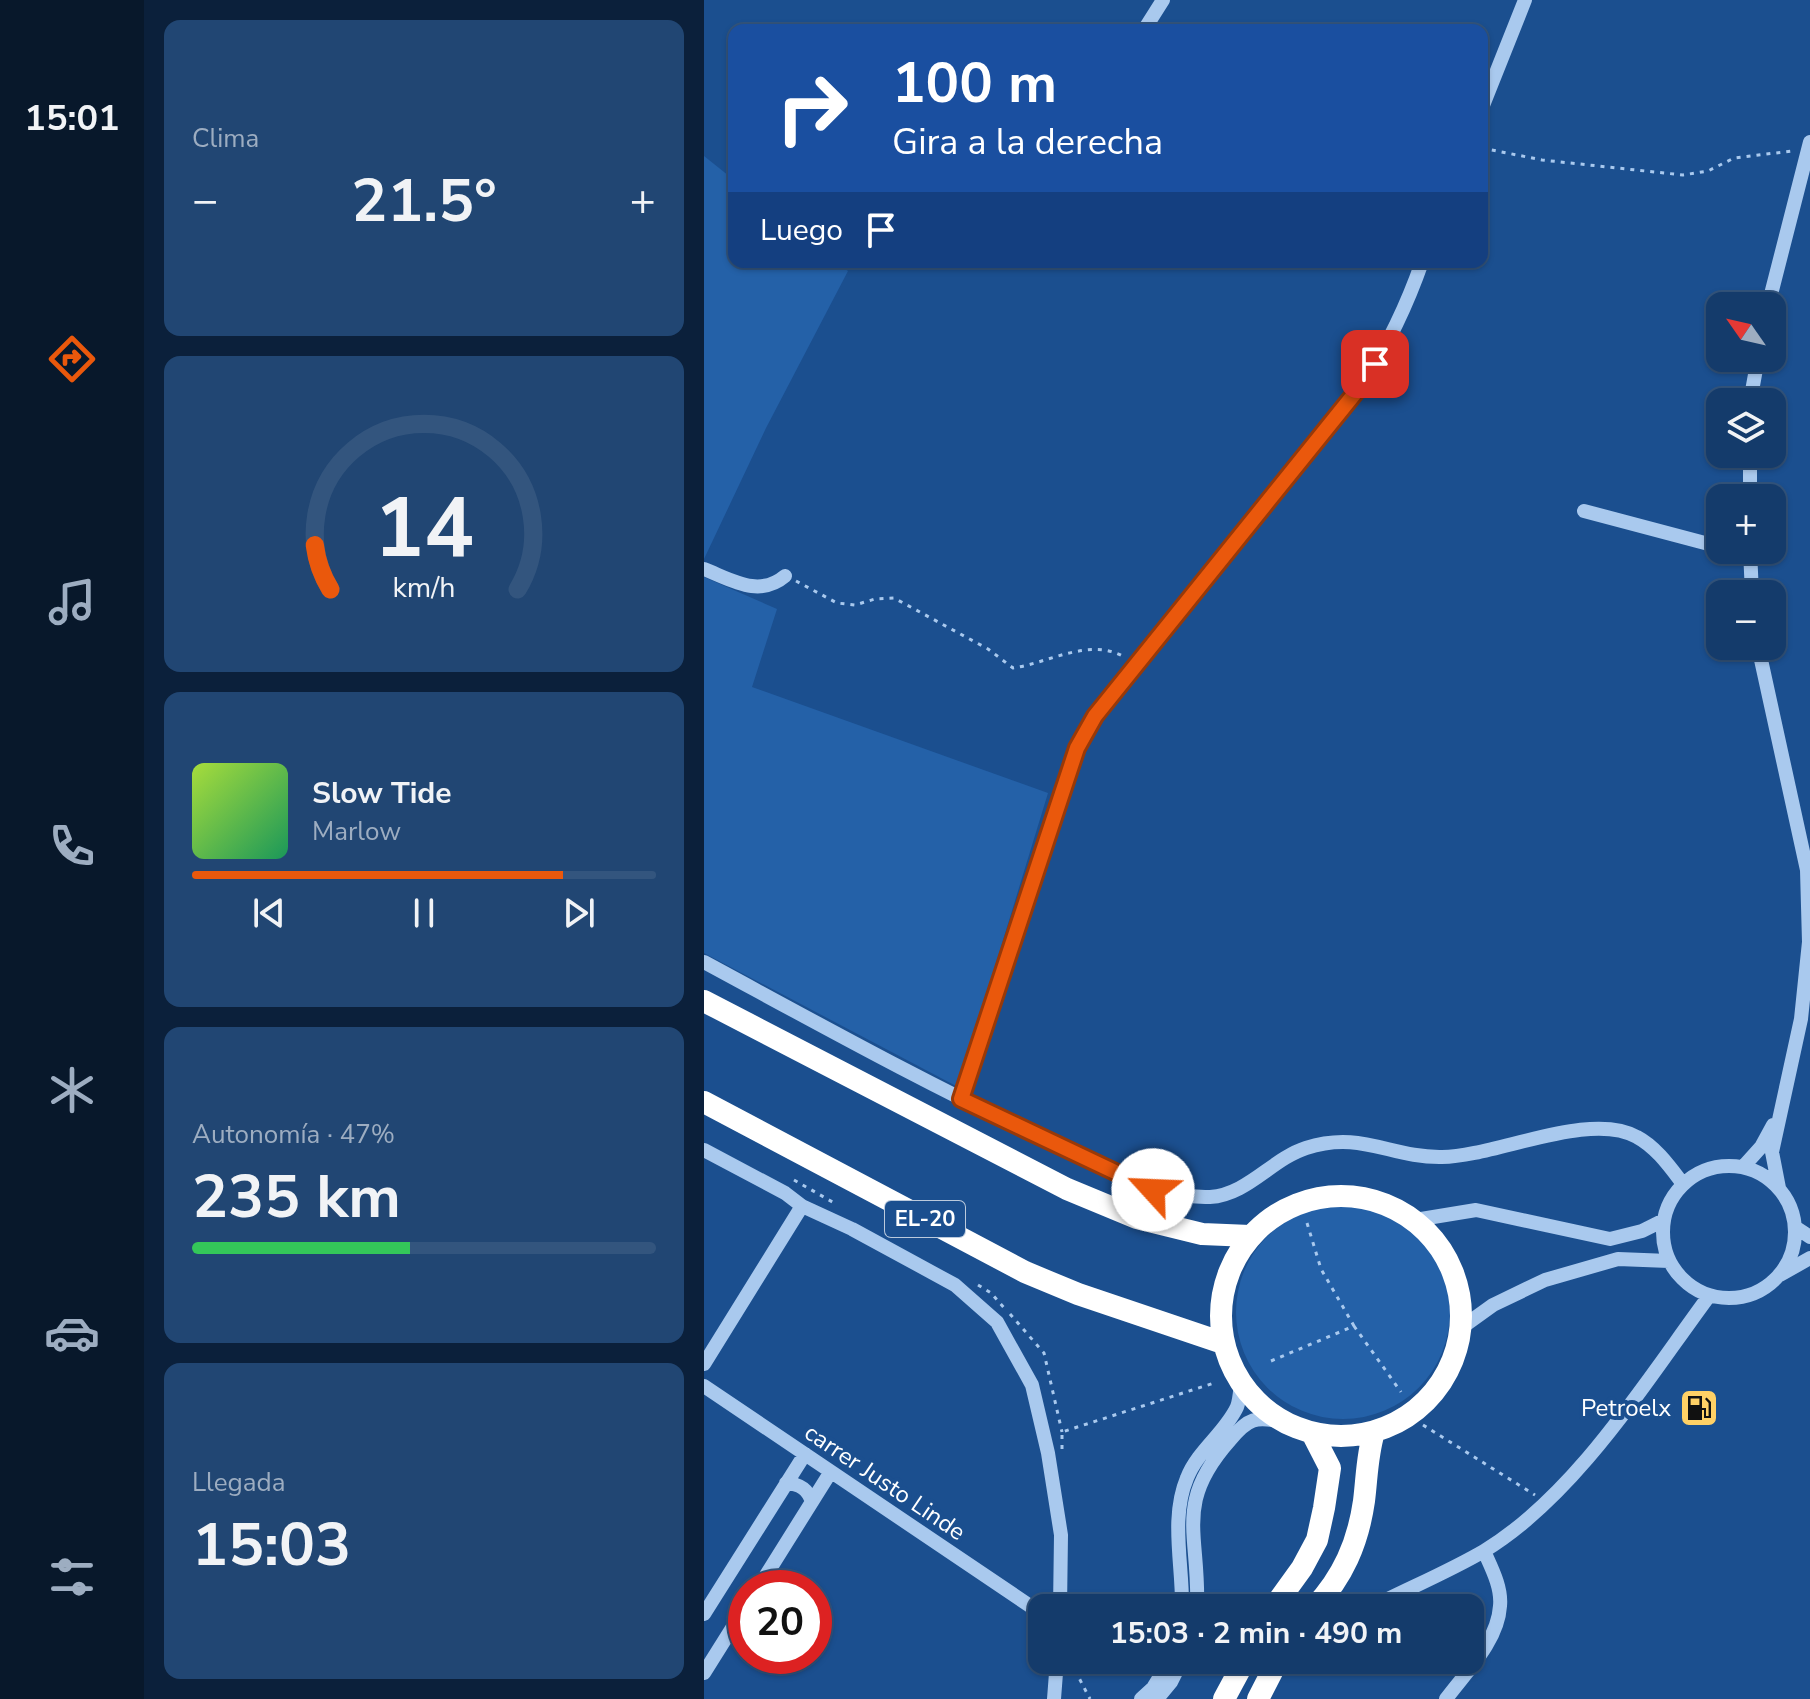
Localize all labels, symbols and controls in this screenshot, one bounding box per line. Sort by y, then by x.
text: 100 m [892,45,1057,122]
icon: right [760,56,864,160]
text: 15:01 [24,94,120,143]
text: Gira a la derecha [892,118,1163,167]
text: Clima [192,121,259,156]
text: 21.5° [351,160,497,242]
text: − [192,171,218,231]
text: + [630,171,656,231]
icon: arrive [859,208,903,252]
text: Luego [760,210,843,251]
north arrow [1706,292,1786,372]
map controls [1706,292,1786,660]
pin [1341,330,1409,398]
icon: directions [44,331,100,387]
icon: arrive [1353,342,1397,386]
button: layers [1706,388,1786,468]
text: 14 [374,471,474,584]
button: + [1706,484,1786,564]
text: km/h [393,568,455,607]
icon: music [44,574,100,630]
button: − [1706,580,1786,660]
text: Slow Tide [312,773,452,814]
text: Marlow [312,814,401,849]
icon: phone [44,818,100,874]
icon: previous [247,891,291,935]
icon: pause [402,891,446,935]
icon: next [557,891,601,935]
icon: climate [44,1062,100,1118]
text: Autonomía · 47% [192,1117,395,1152]
position arrow [1111,1148,1195,1232]
text: 235 km [192,1156,401,1238]
road number: EL-20 [885,1201,965,1237]
icon: car [44,1305,100,1361]
fuel station icon: Petroelx [1678,1387,1720,1429]
place label: Petroelx [1581,1392,1671,1424]
street label: carrer Justo Linde [798,1416,972,1548]
text: Llegada [192,1465,285,1500]
text: 15:03 [192,1504,351,1586]
icon: filters [44,1549,100,1605]
speed limit sign: 20 [728,1570,832,1674]
text: 15:03 · 2 min · 490 m [1110,1613,1402,1654]

